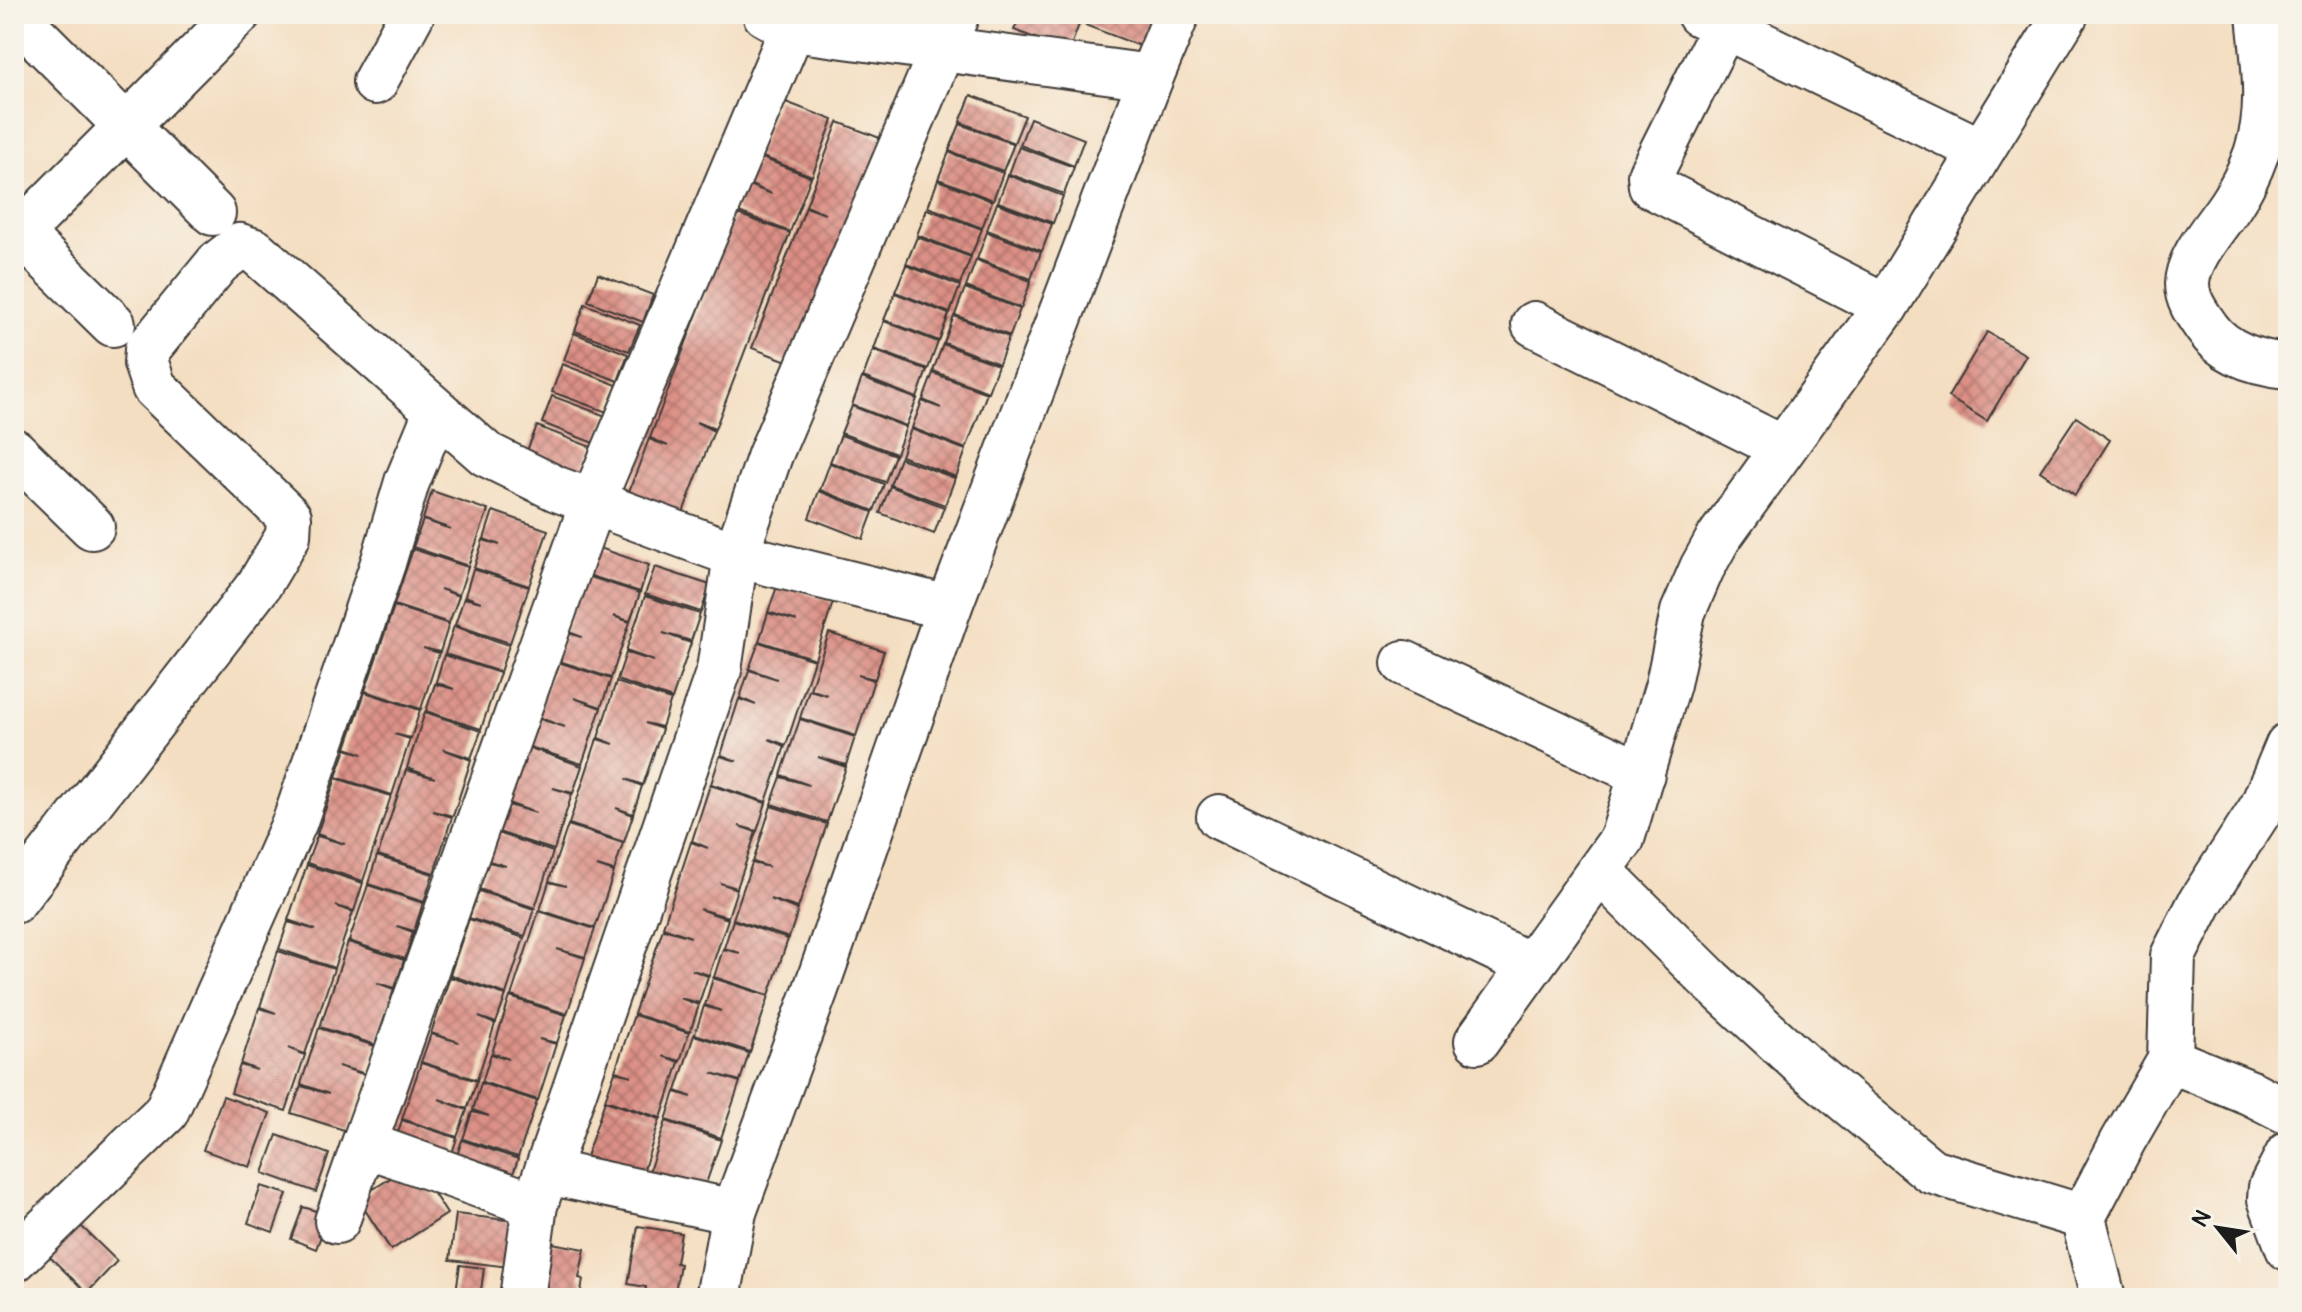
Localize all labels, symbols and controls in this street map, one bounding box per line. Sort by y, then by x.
north arrow [2178,1188,2258,1268]
text: N [2186,1205,2217,1232]

